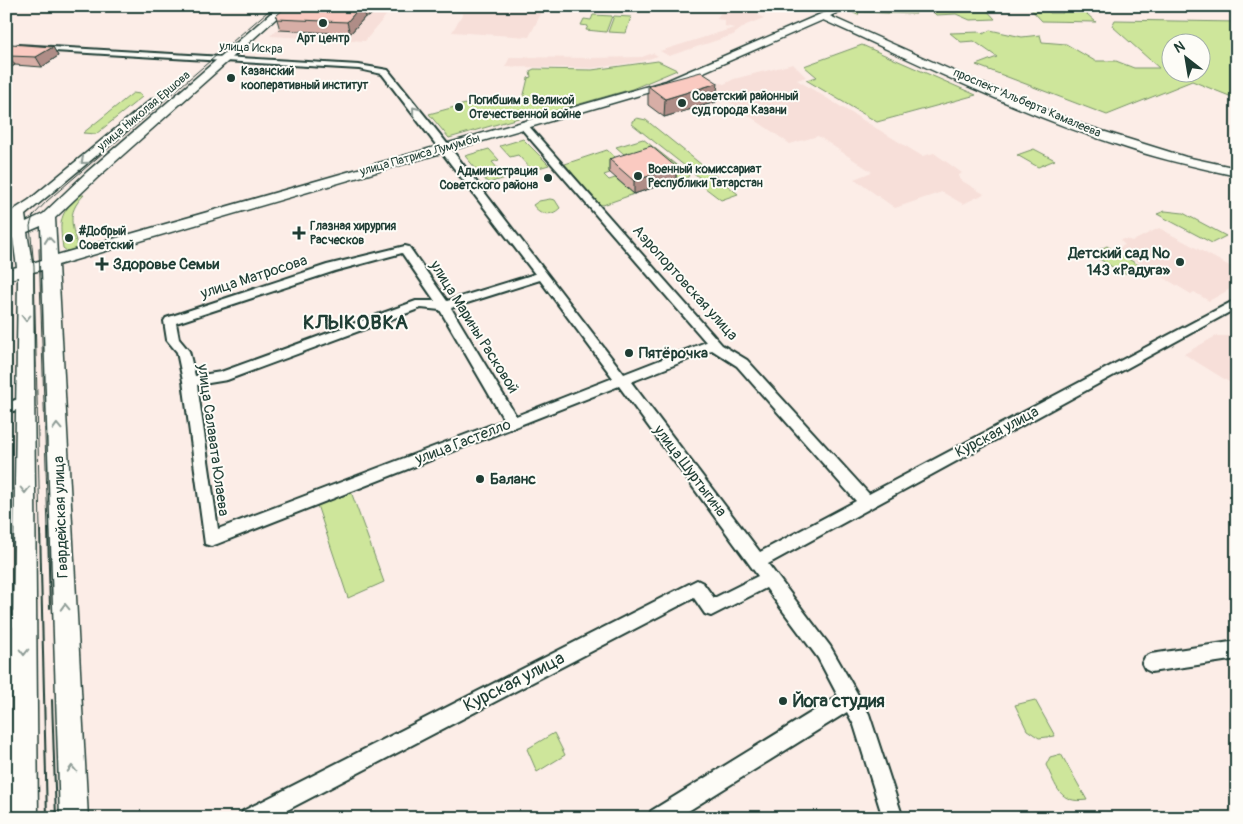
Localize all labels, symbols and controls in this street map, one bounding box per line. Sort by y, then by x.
marker: Арт центр [317,17,329,29]
place label: Арт центр [296,31,350,46]
north arrow [1160,32,1210,82]
text: N [1171,38,1188,57]
street label: улица Искра [218,39,283,57]
place label: Казанский кооперативный институт [241,64,369,93]
street label: проспект Альберта Камалеева [951,65,1104,141]
street label: улица Николая Ершова [94,68,194,155]
marker: Казанский кооперативный институт [225,72,237,84]
place label: Советский районный суд города Казани [691,89,799,118]
place label: Погибшим в Великой Отечественной войне [469,93,582,122]
marker: Советский районный суд города Казани [676,97,688,109]
marker: Погибшим в Великой Отечественной войне [453,101,465,113]
one-way arrow [412,106,421,116]
street label: улица Патриса Лумумбы [357,131,482,180]
one-way arrow [81,156,90,164]
place label: Военный комиссариат Республики Татарстан [648,162,763,191]
place label: Администрация Советского района [439,164,538,193]
marker: Военный комиссариат Республики Татарстан [632,170,644,182]
marker: Администрация Советского района [542,172,554,184]
place label: Глазная хирургия Расческов [310,219,396,248]
street label: Аэропортовская улица [628,221,742,345]
place label: #Добрый Советский [78,224,134,253]
marker: Глазная хирургия Расческов [292,226,306,240]
marker: #Добрый Советский [63,232,75,244]
one-way arrow [44,235,55,243]
place label: Детский сад № 143 «Радуга» [1068,244,1171,280]
street label: улица Матросова [197,251,310,304]
place label: Здоровье Семьи [113,255,220,274]
street label: улица Марины Расковой [425,256,523,397]
marker: Детский сад № 143 «Радуга» [1174,256,1186,268]
marker: Здоровье Семьи [95,257,109,271]
district label: КЛЫКОВКА [303,310,409,335]
one-way arrow [21,315,31,323]
place label: Пятёрочка [639,344,708,363]
marker: Пятёрочка [623,347,635,359]
street label: улица Салавата Юлаева [193,362,233,517]
street label: Курская улица [952,402,1042,462]
street label: улица Гастелло [412,415,513,469]
street label: улица Шуртыгина [649,421,731,521]
one-way arrow [52,423,63,431]
street label: Гвардейская улица [49,456,73,578]
place label: Баланс [490,470,536,489]
marker: Баланс [474,473,486,485]
one-way arrow [20,486,30,494]
one-way arrow [60,602,70,610]
street label: Курская улица [460,647,568,717]
one-way arrow [19,648,29,656]
place label: Йога студия [793,690,885,713]
marker: Йога студия [777,695,789,707]
one-way arrow [66,765,77,773]

